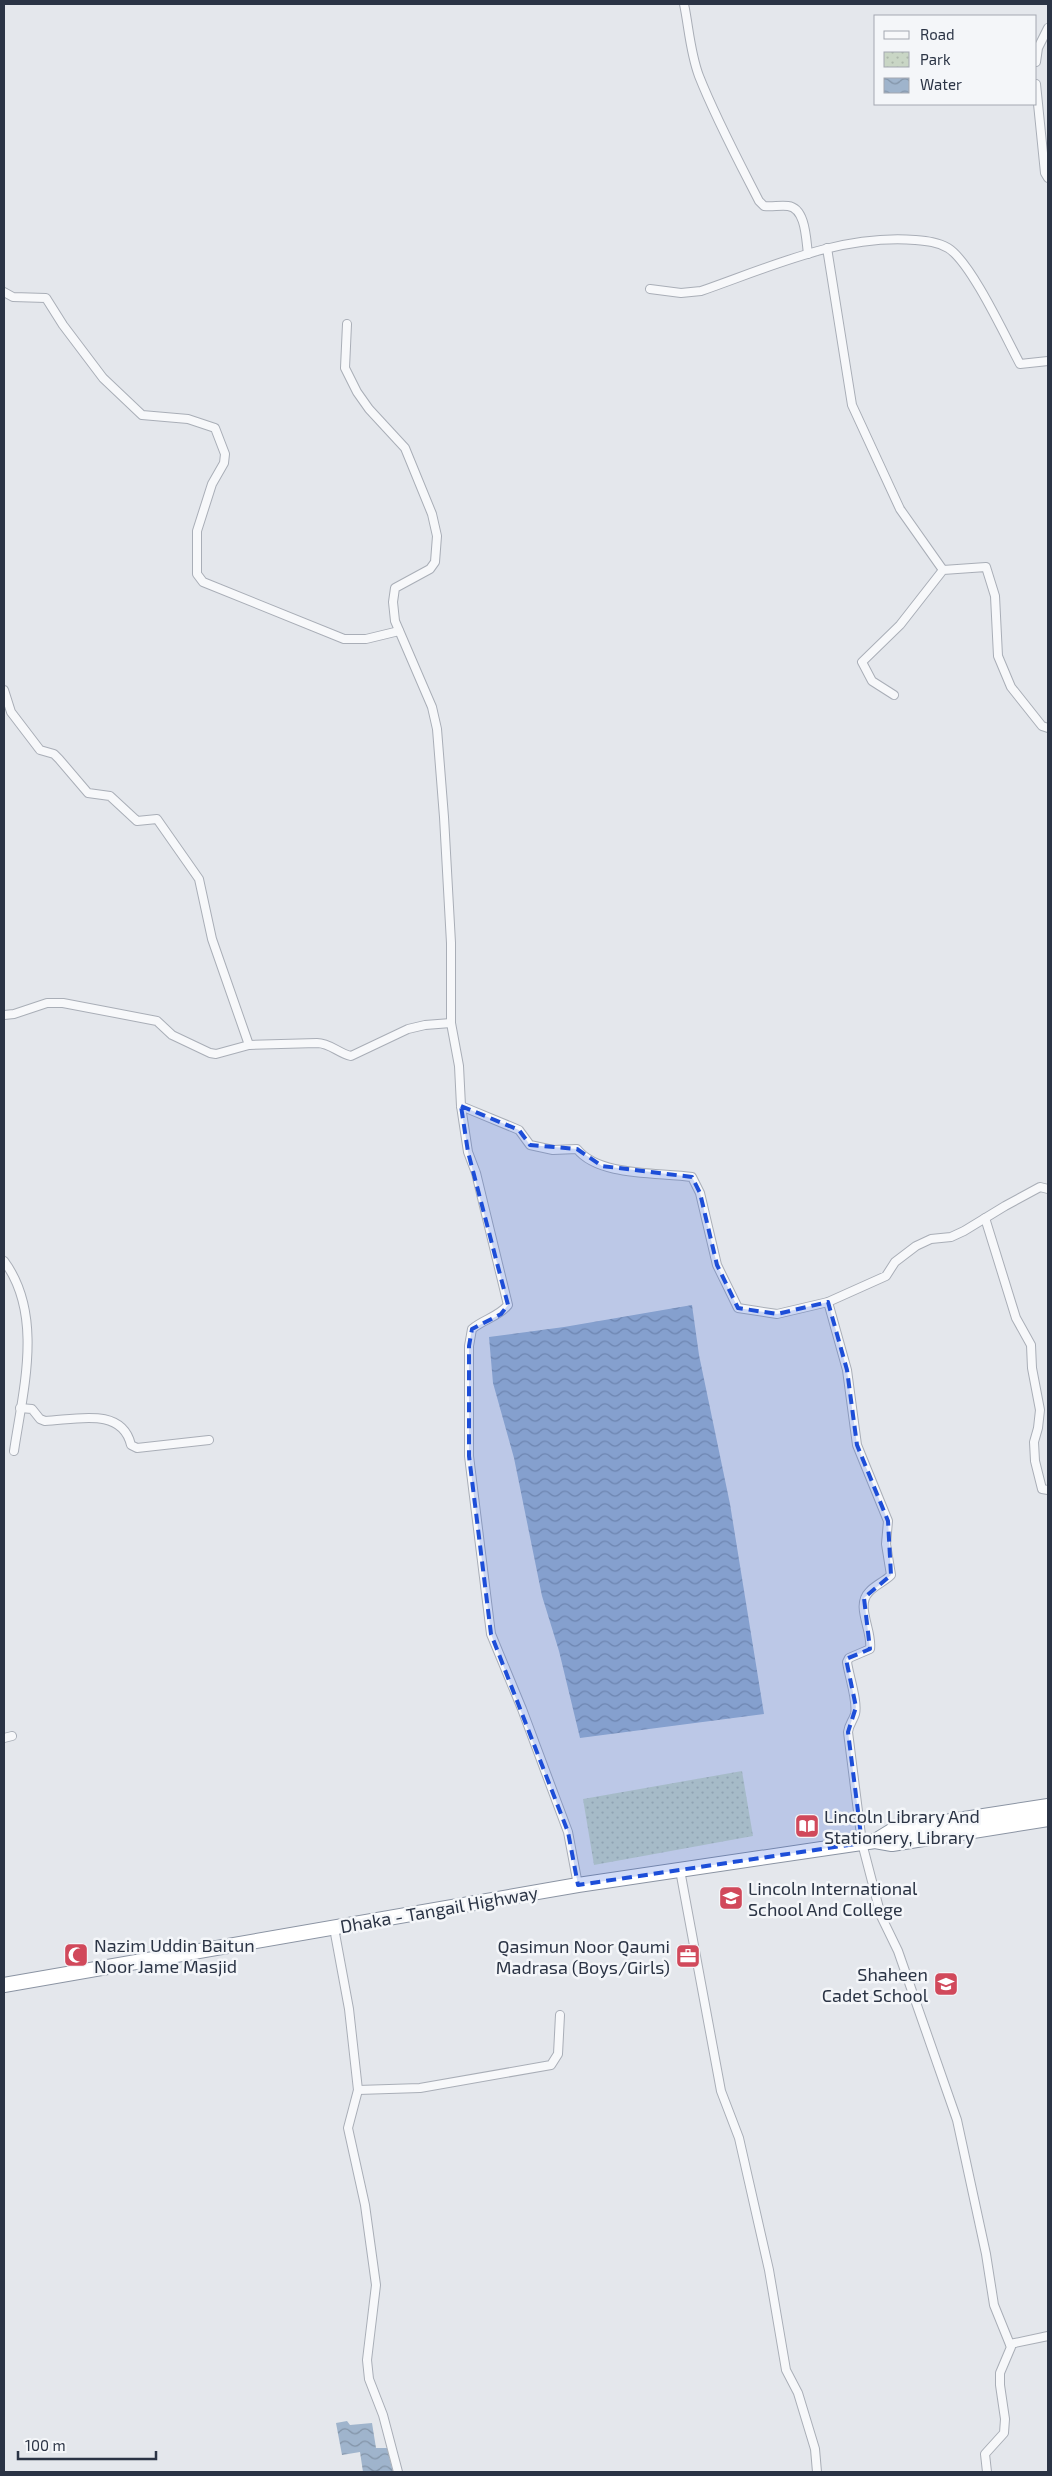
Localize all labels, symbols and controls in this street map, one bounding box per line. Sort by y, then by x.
legend [874,15,1037,105]
text: Road [920,25,955,43]
text: Park [920,50,951,68]
text: Water [920,75,962,93]
place label: Lincoln Library And Stationery, Library [824,1805,980,1848]
library icon: Lincoln Library And Stationery, Library [794,1813,820,1839]
place label: Lincoln International School And College [748,1877,918,1920]
street label: Dhaka - Tangail Highway [338,1881,540,1937]
school or university icon: Lincoln International School And College [718,1885,744,1911]
place label: Nazim Uddin Baitun Noor Jame Masjid [94,1934,255,1977]
place label: Qasimun Noor Qaumi Madrasa (Boys/Girls) [496,1935,670,1978]
mosque icon: Nazim Uddin Baitun Noor Jame Masjid [63,1942,89,1968]
office icon: Qasimun Noor Qaumi Madrasa (Boys/Girls) [675,1943,701,1969]
place label: Shaheen Cadet School [822,1963,929,2006]
school or university icon: Shaheen Cadet School [933,1971,959,1997]
scale bar [18,2428,155,2460]
text: 100 m [25,2436,66,2454]

